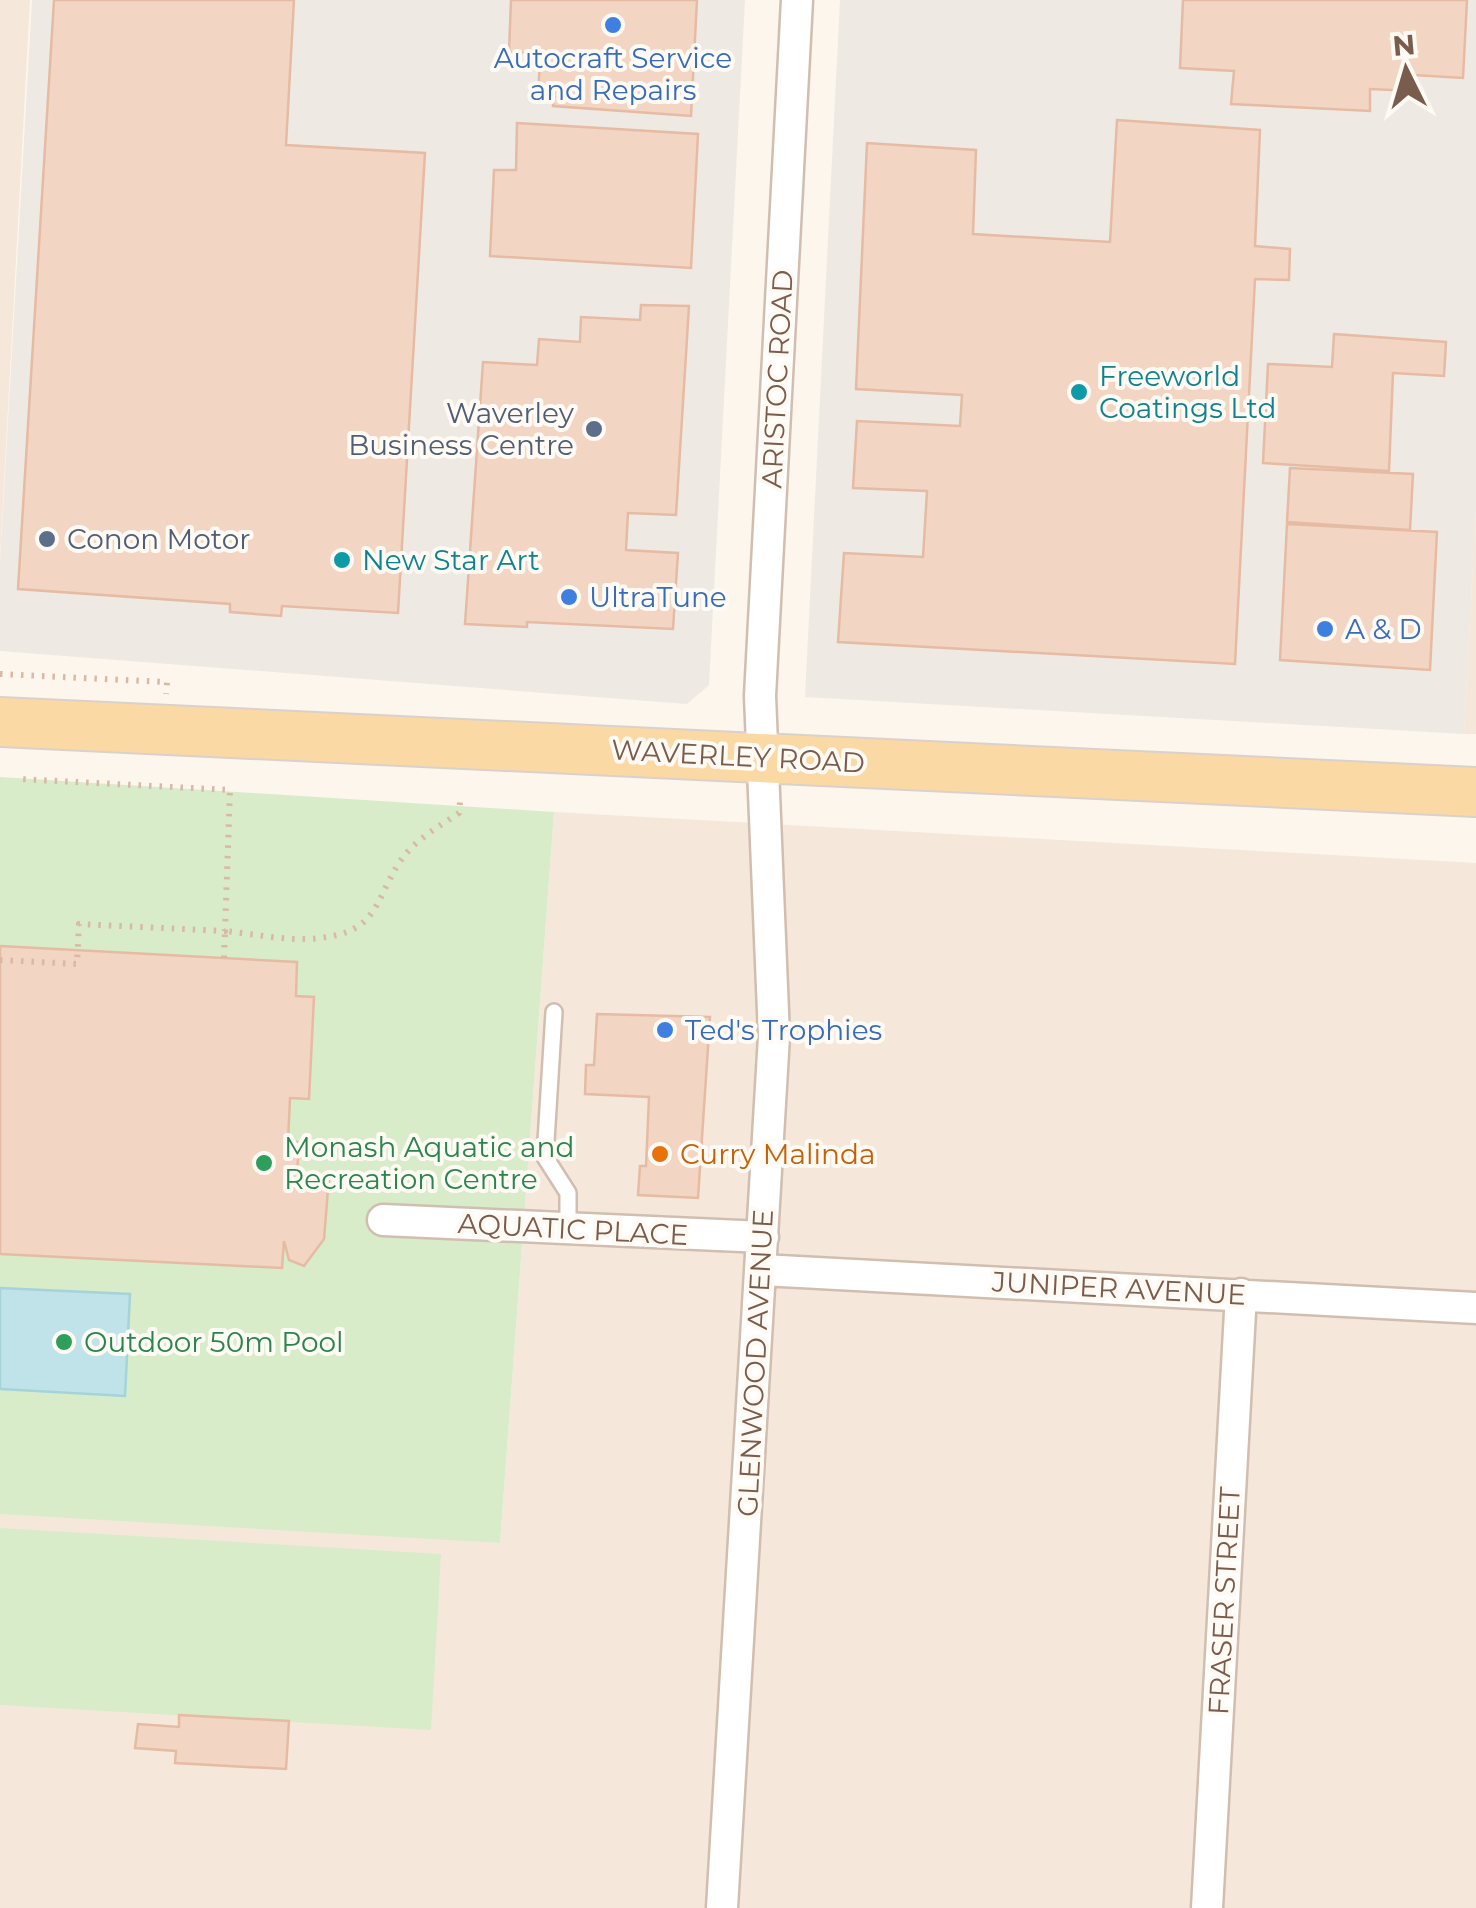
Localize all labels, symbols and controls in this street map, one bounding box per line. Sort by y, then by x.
marker: Autocraft Service and Repairs [602,14,624,36]
north arrow [1356,20,1456,120]
text: N [1391,27,1417,63]
place label: Autocraft Service and Repairs [494,41,732,107]
street label: ARISTOC ROAD [754,269,800,489]
place label: Freeworld Coatings Ltd [1099,359,1276,425]
marker: Freeworld Coatings Ltd [1068,381,1090,403]
place label: Waverley Business Centre [348,396,575,462]
marker: Waverley Business Centre [583,418,605,440]
place label: Conon Motor [67,522,250,556]
marker: Conon Motor [36,528,58,550]
place label: New Star Art [362,543,540,577]
marker: New Star Art [331,549,353,571]
place label: UltraTune [589,580,727,614]
marker: UltraTune [558,586,580,608]
place label: A & D [1345,612,1422,646]
marker: A & D [1314,618,1336,640]
street label: WAVERLEY ROAD [610,732,866,780]
place label: Ted's Trophies [685,1013,882,1047]
marker: Ted's Trophies [654,1019,676,1041]
place label: Monash Aquatic and Recreation Centre [284,1130,574,1196]
place label: Curry Malinda [680,1137,876,1171]
marker: Curry Malinda [649,1143,671,1165]
marker: Monash Aquatic and Recreation Centre [253,1152,275,1174]
street label: AQUATIC PLACE [457,1206,689,1252]
street label: GLENWOOD AVENUE [730,1208,780,1518]
street label: JUNIPER AVENUE [990,1264,1247,1312]
place label: Outdoor 50m Pool [84,1325,344,1359]
marker: Outdoor 50m Pool [53,1331,75,1353]
street label: FRASER STREET [1201,1486,1247,1716]

